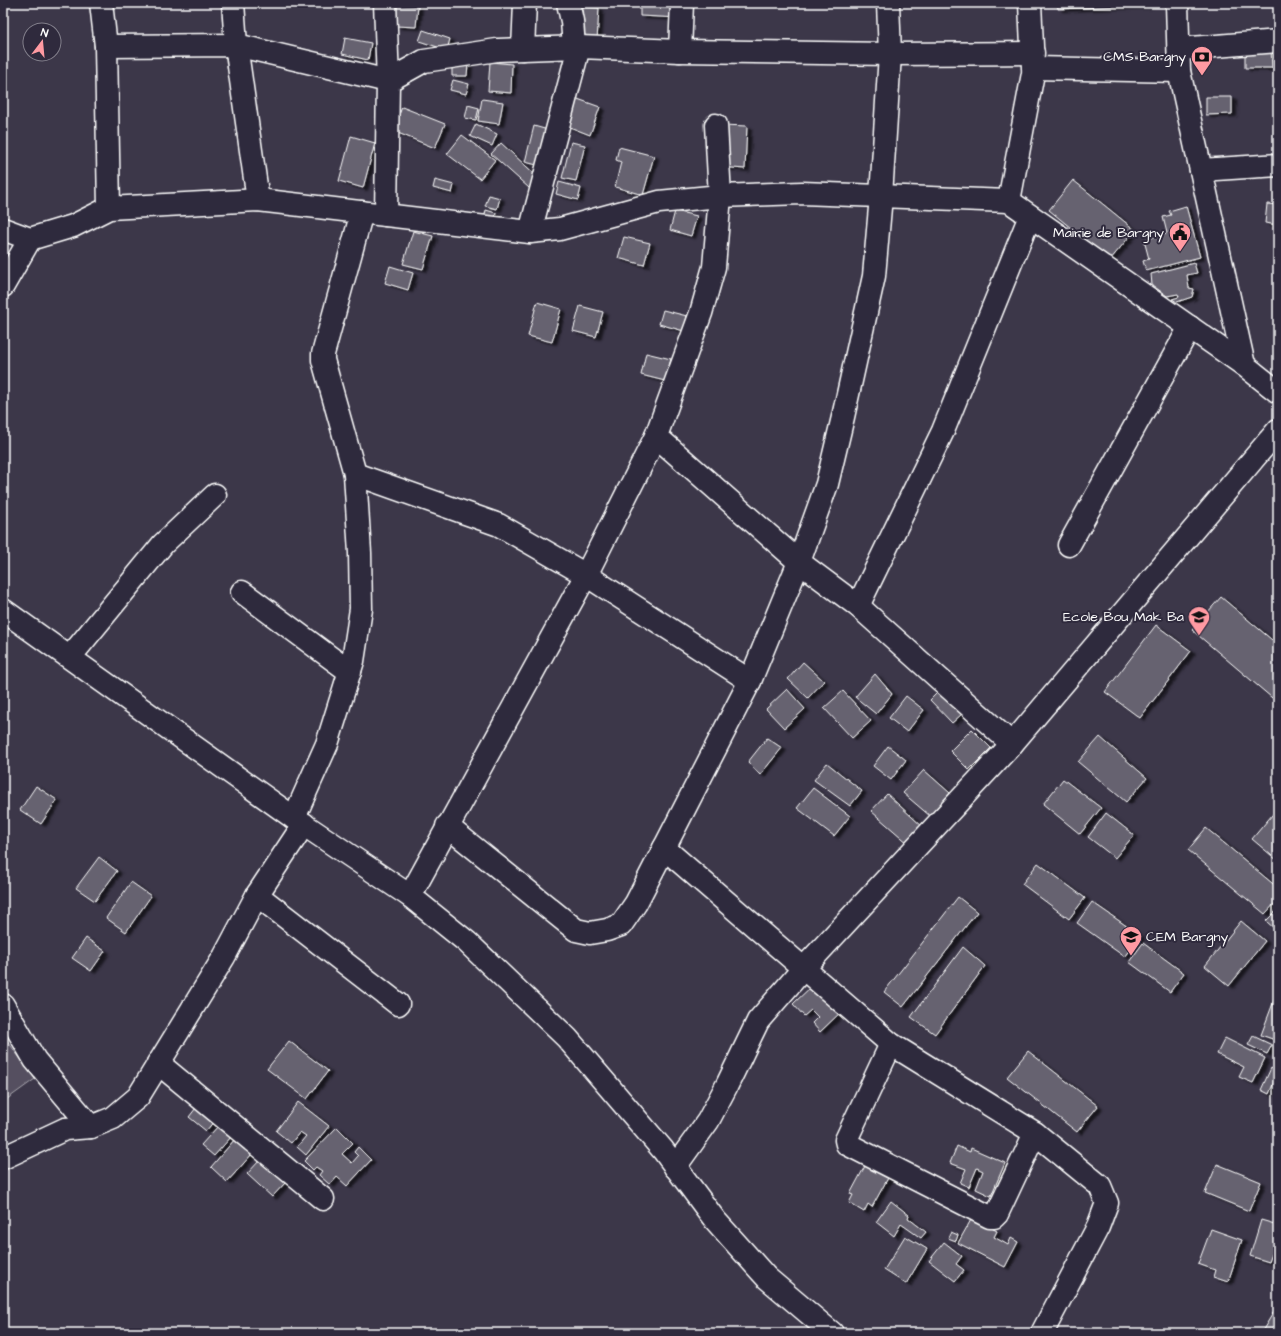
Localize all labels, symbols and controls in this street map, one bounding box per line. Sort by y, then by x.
north arrow [22,22,62,62]
text: N [39,25,50,41]
bank icon: CMS Bargny [1189,44,1215,77]
place label: CMS Bargny [1103,47,1186,67]
public building icon: Mairie de Bargny [1167,220,1193,253]
place label: Mairie de Bargny [1053,223,1164,243]
school or university icon: Ecole Bou Mak Ba [1186,604,1212,637]
place label: Ecole Bou Mak Ba [1063,607,1184,627]
school or university icon: CEM Bargny [1118,924,1144,957]
place label: CEM Bargny [1146,927,1228,947]

